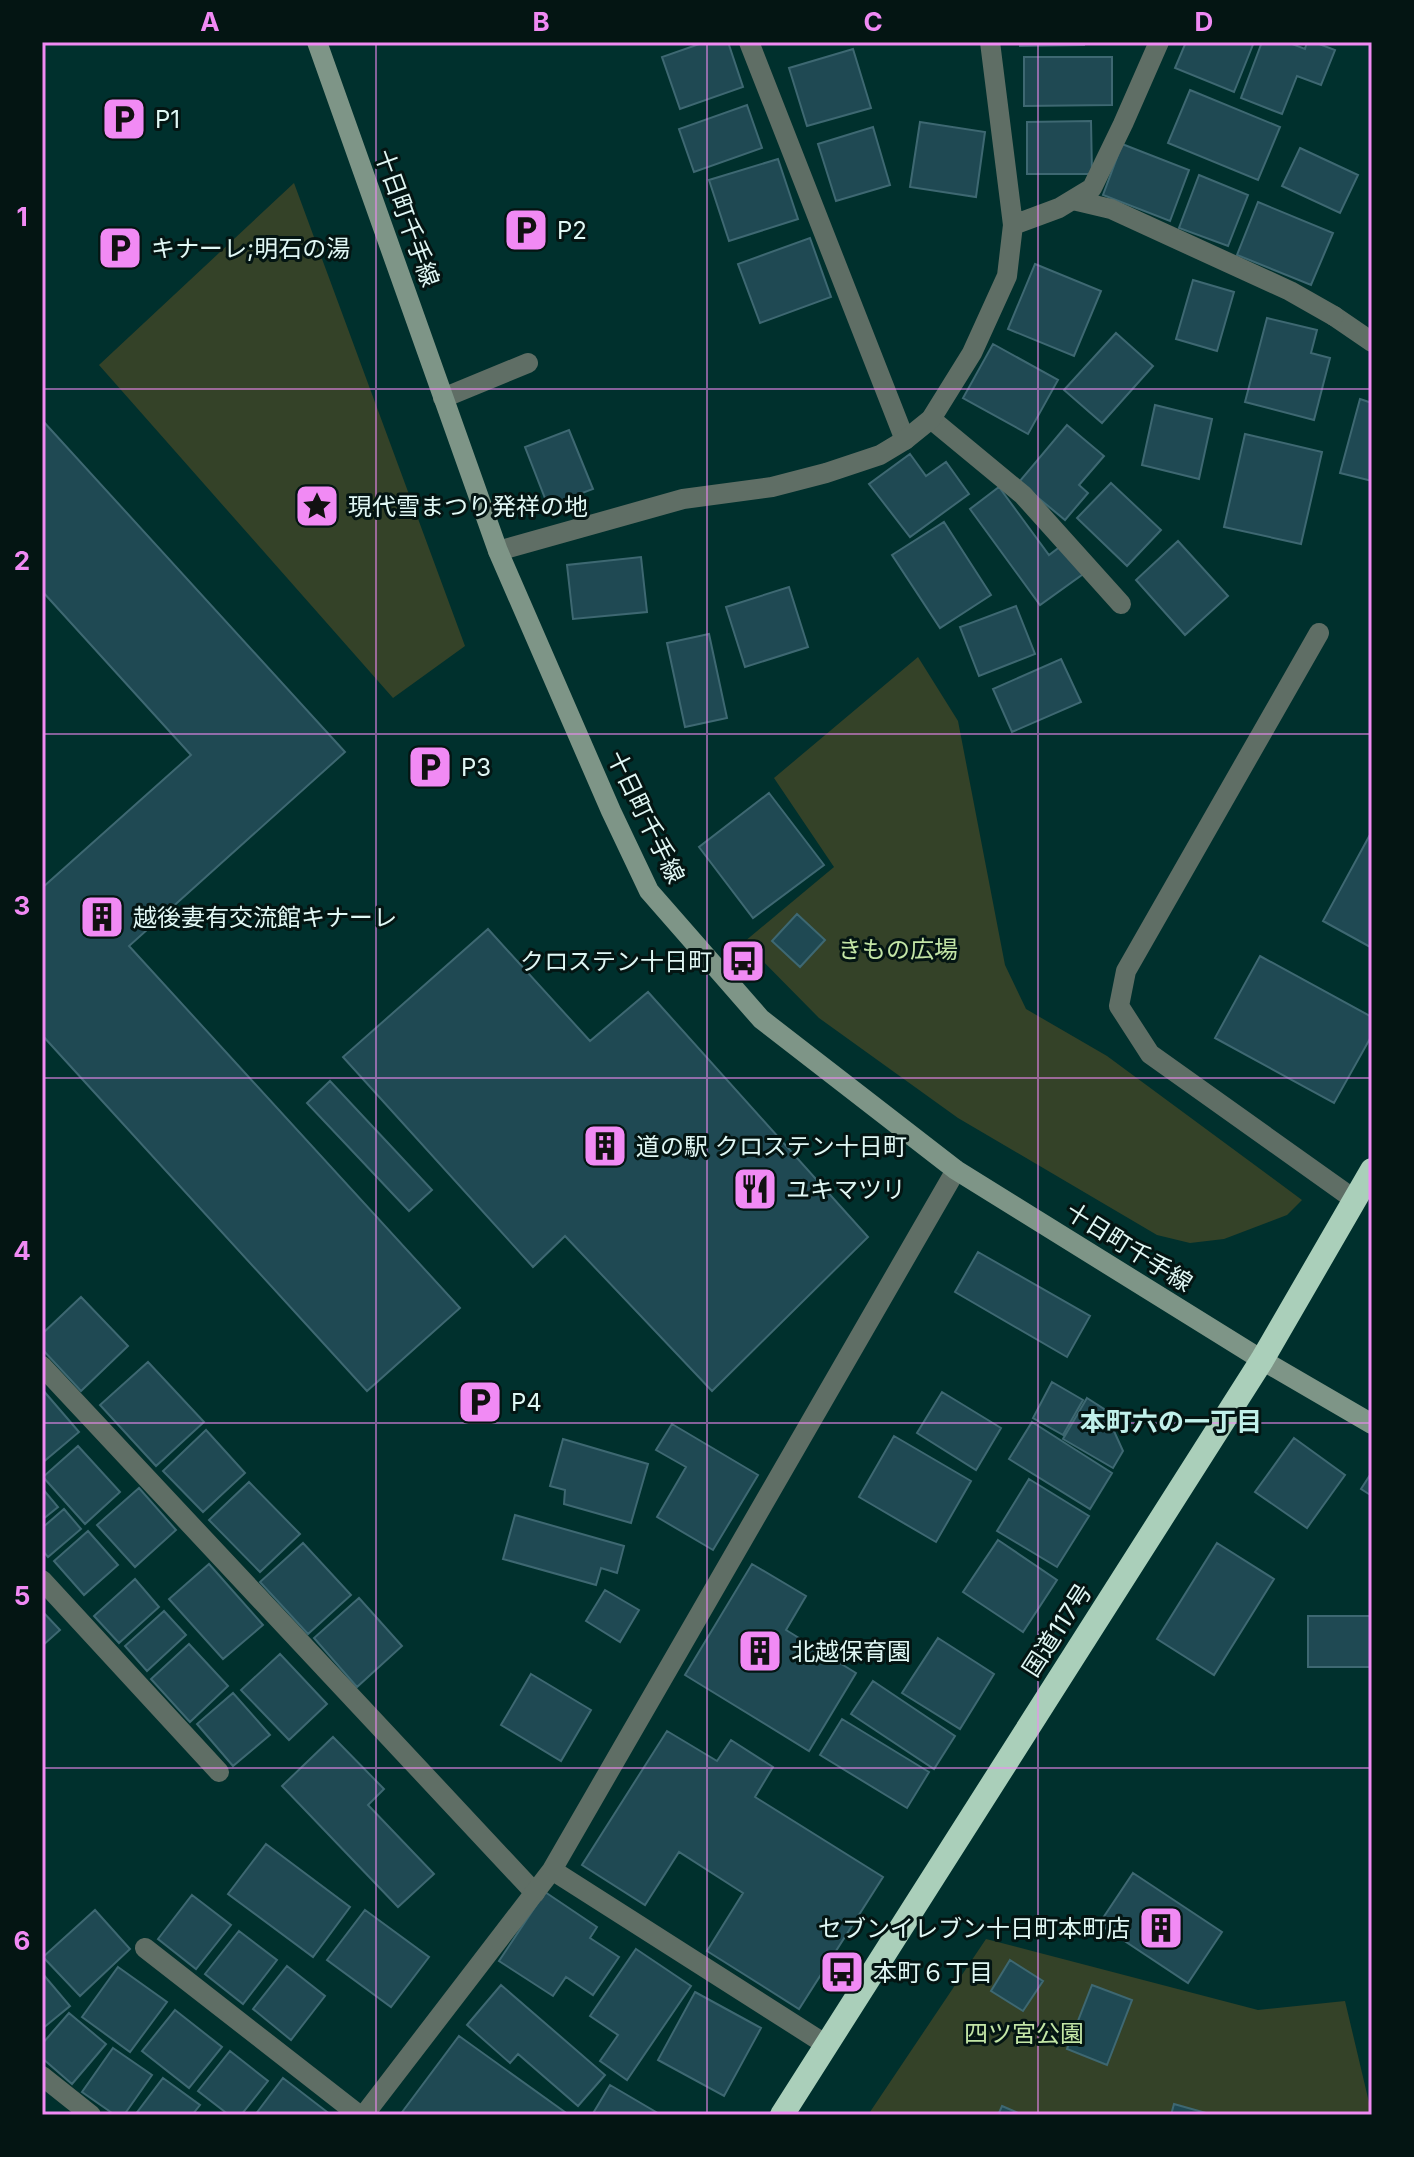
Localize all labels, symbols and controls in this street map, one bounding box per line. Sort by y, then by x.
text: A [200,6,220,37]
text: B [532,6,550,37]
text: C [863,6,883,37]
text: D [1195,6,1213,37]
parking icon: P1 [100,95,148,143]
place label: P1 [155,105,180,134]
street label: 十日町千手線 [369,145,445,291]
text: 1 [16,201,28,232]
parking icon: P2 [502,206,550,254]
place label: P2 [557,216,587,245]
parking icon: キナーレ;明石の湯 [96,224,144,272]
place label: キナーレ;明石の湯 [151,234,350,263]
place icon: 現代雪まつり発祥の地 [293,482,341,530]
place label: 現代雪まつり発祥の地 [348,492,588,521]
text: 2 [14,545,30,576]
parking icon: P3 [406,743,454,791]
street label: 十日町千手線 [601,746,691,888]
place label: P3 [461,753,491,782]
text: 3 [14,890,30,921]
building icon: 越後妻有交流館キナーレ [78,893,126,941]
place label: 越後妻有交流館キナーレ [133,903,397,932]
park label: きもの広場 [838,935,958,964]
bus stop icon: クロステン十日町 [719,937,767,985]
place label: クロステン十日町 [520,947,712,976]
building icon: 道の駅 クロステン十日町 [581,1122,629,1170]
place label: 道の駅 クロステン十日町 [636,1132,907,1161]
restaurant icon: ユキマツリ [731,1165,779,1213]
place label: ユキマツリ [786,1175,906,1204]
street label: 十日町千手線 [1060,1197,1198,1297]
text: 4 [13,1235,31,1266]
parking icon: P4 [456,1378,504,1426]
place label: P4 [511,1388,542,1417]
district label: 本町六の一丁目 [1080,1406,1262,1437]
street label: 国道117号 [1016,1578,1098,1682]
text: 5 [14,1580,30,1611]
building icon: 北越保育園 [736,1627,784,1675]
place label: 北越保育園 [791,1637,911,1666]
building icon: セブンイレブン十日町本町店 [1137,1904,1185,1952]
place label: セブンイレブン十日町本町店 [818,1914,1130,1943]
text: 6 [14,1925,30,1956]
bus stop icon: 本町６丁目 [818,1948,866,1996]
place label: 本町６丁目 [873,1958,993,1987]
park label: 四ツ宮公園 [964,2019,1084,2048]

